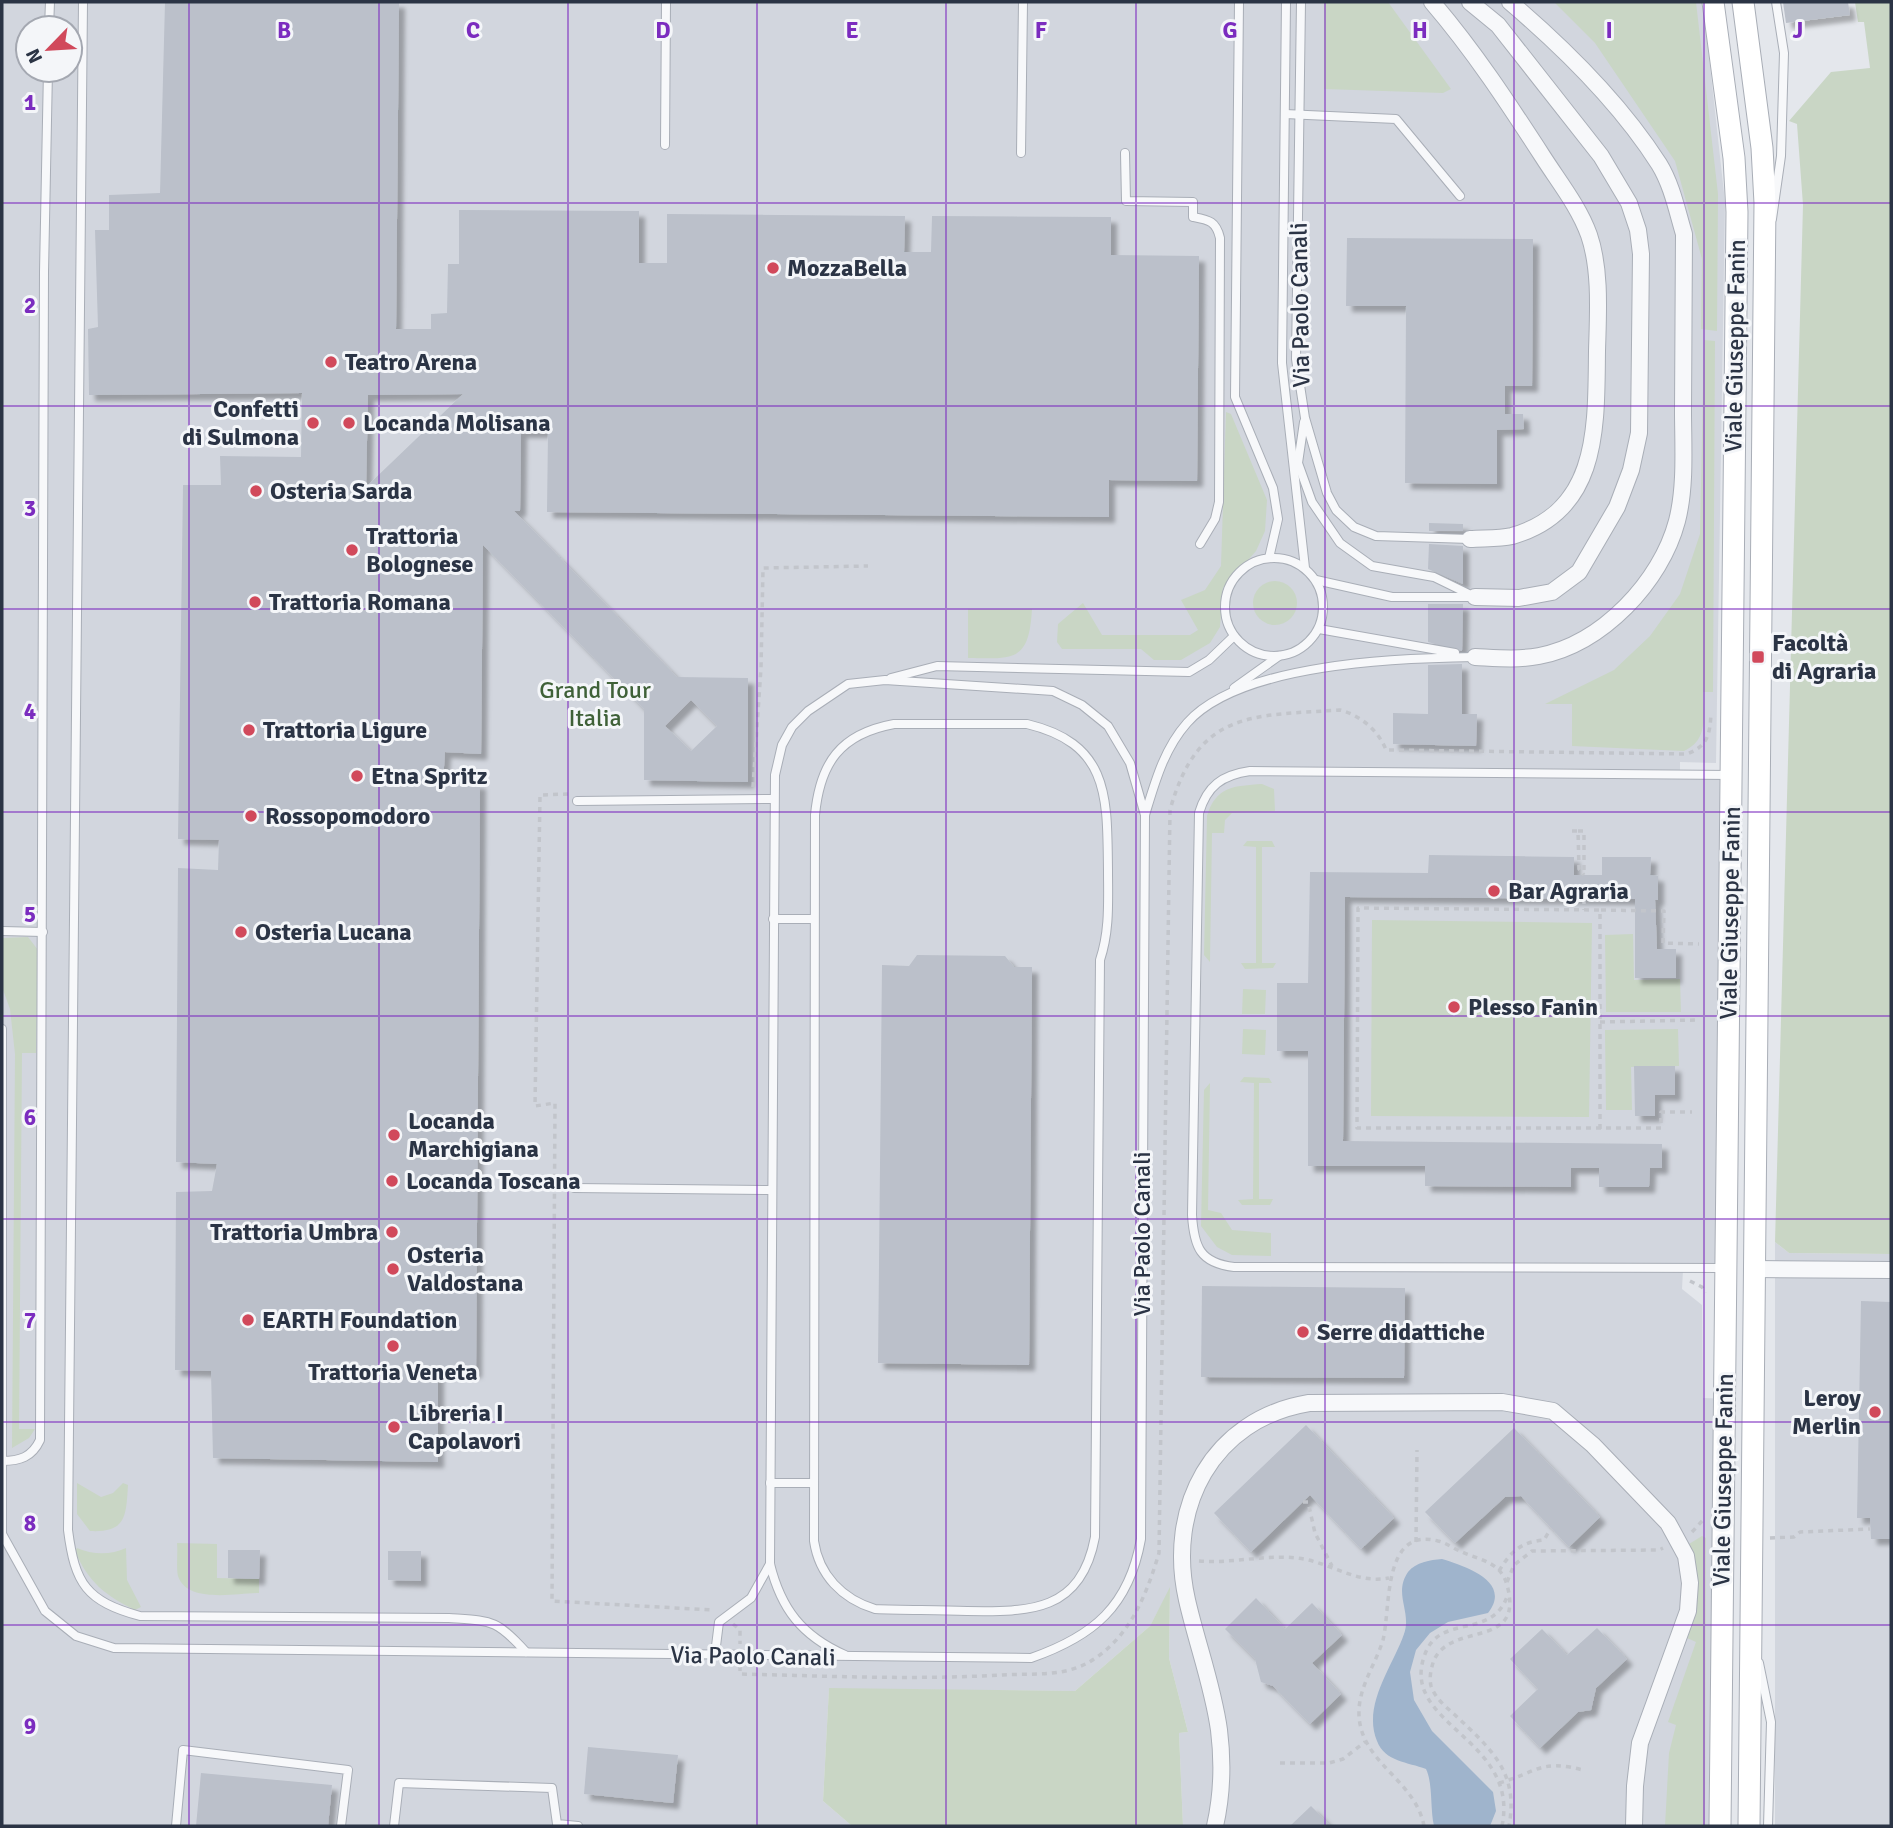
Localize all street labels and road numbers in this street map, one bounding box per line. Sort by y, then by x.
street label: Via Paolo Canali [1284,222,1316,388]
street label: Viale Giuseppe Fanin [1718,239,1752,453]
street label: Viale Giuseppe Fanin [1713,806,1747,1020]
street label: Via Paolo Canali [1127,1151,1157,1317]
street label: Viale Giuseppe Fanin [1706,1373,1740,1587]
street label: Via Paolo Canali [670,1640,836,1672]

